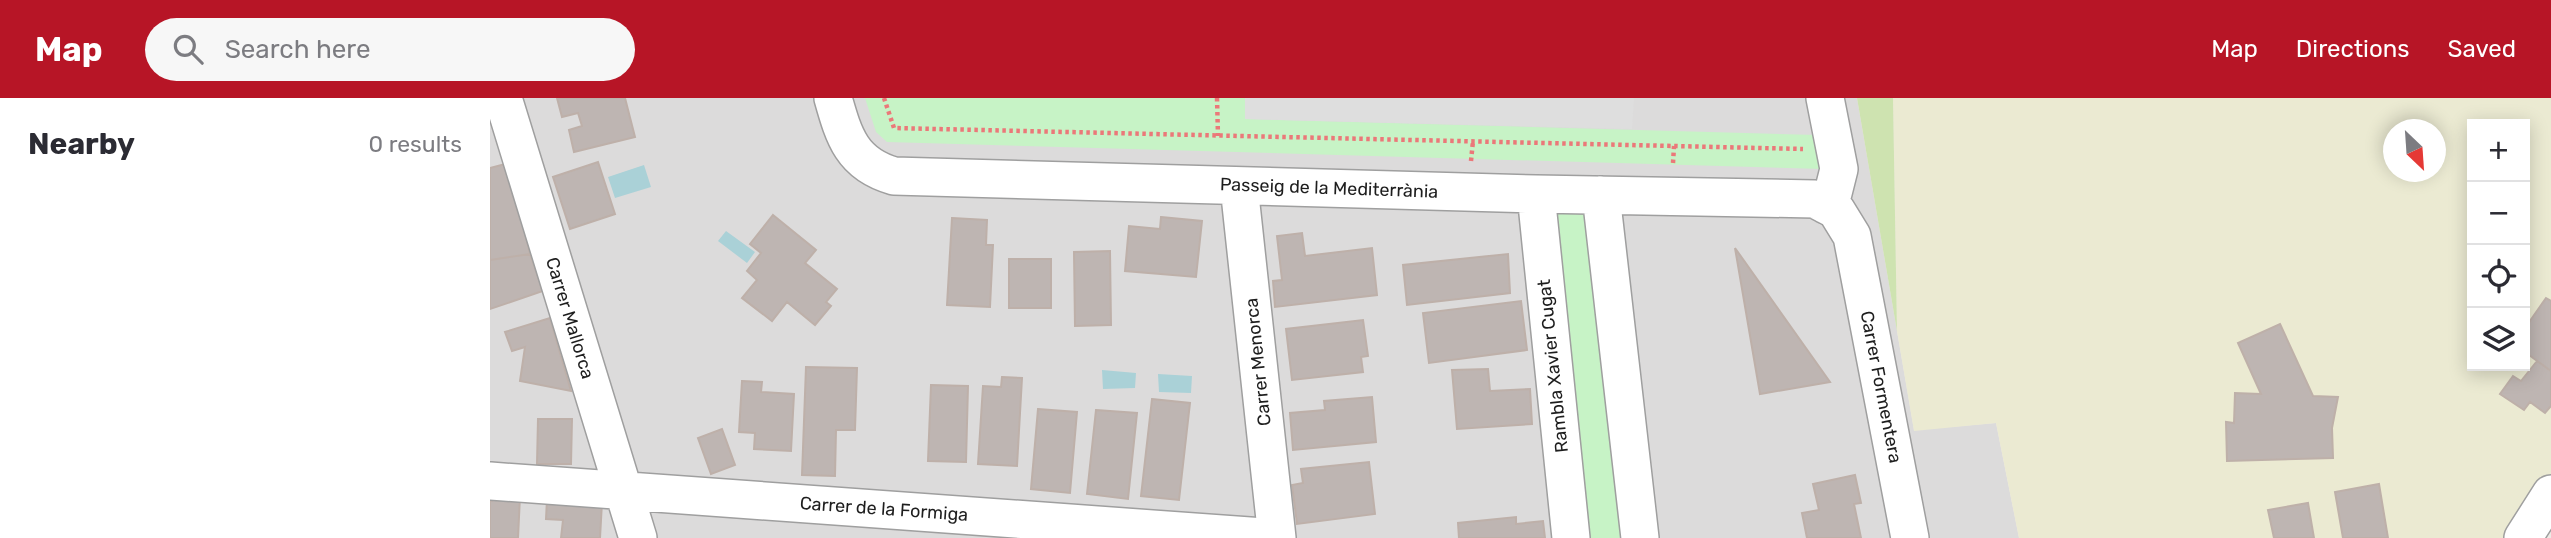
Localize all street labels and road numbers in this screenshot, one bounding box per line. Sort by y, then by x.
street label: Passeig de la Mediterrània [1219,173,1439,203]
street label: Carrer Mallorca [541,254,599,382]
street label: Rambla Xavier Cugat [1533,278,1573,454]
street label: Carrer Menorca [1240,297,1276,427]
street label: Carrer Formentera [1855,309,1907,465]
street label: Carrer de la Formiga [799,492,969,526]

